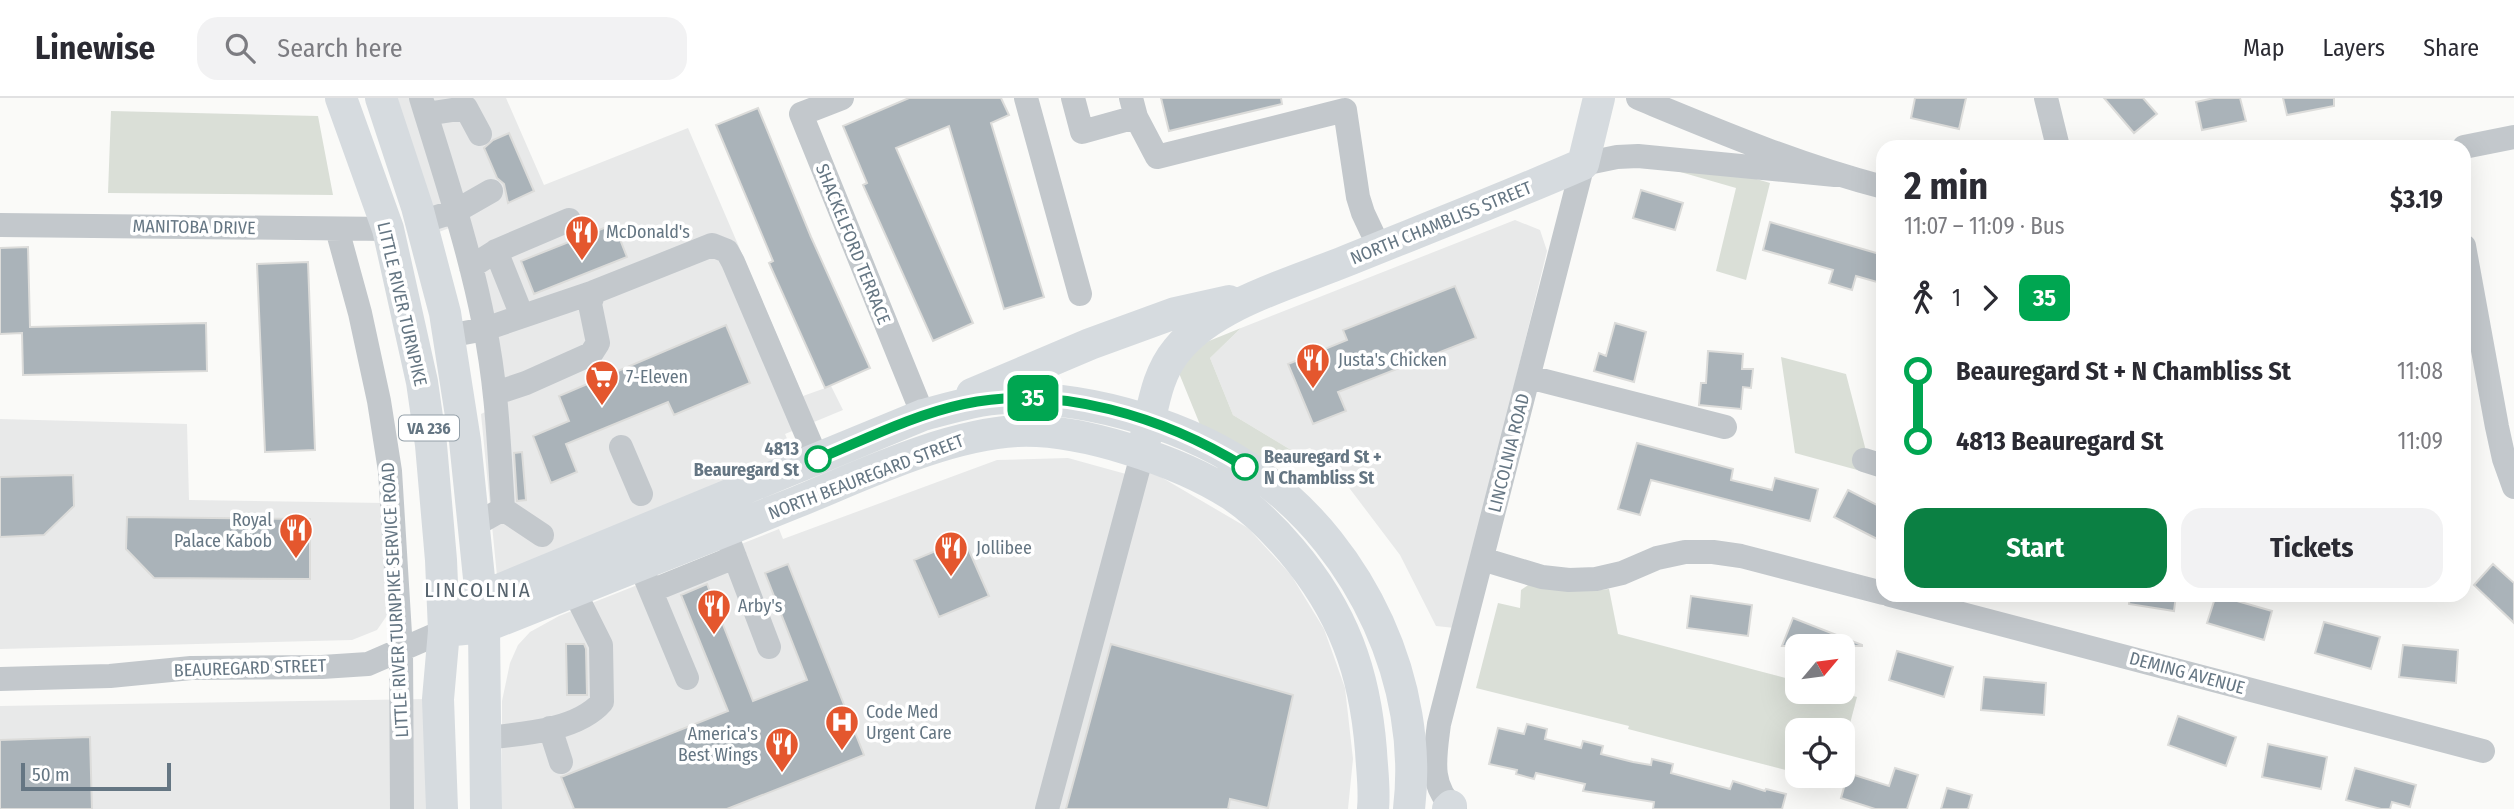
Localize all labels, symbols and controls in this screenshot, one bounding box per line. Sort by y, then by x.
search box [197,17,687,80]
text: Linewise [35,28,155,68]
icon: search [221,29,259,67]
text: Search here [277,33,403,64]
text: Map [2243,34,2285,62]
text: Layers [2323,34,2385,62]
text: Share [2423,34,2479,62]
street label: SHACKELFORD TERRACE [811,161,895,327]
text: 2 min [1904,163,1988,209]
street label: NORTH CHAMBLISS STREET [1347,176,1536,269]
text: $3.19 [2390,184,2443,215]
text: 11:07 – 11:09 · Bus [1904,212,2065,240]
restaurant icon: McDonald's [563,213,601,262]
street label: MANITOBA DRIVE [132,215,256,239]
street label: LITTLE RIVER TURNPIKE [372,220,432,388]
place label: McDonald's [606,221,690,243]
icon: walk [1904,279,1942,317]
icon: forward [1971,279,2009,317]
text: 1 [1952,284,1961,312]
text: 35 [2033,284,2056,312]
restaurant icon: Justa's Chicken [1294,341,1332,390]
place label: Justa's Chicken [1338,349,1447,371]
text: Beauregard St + N Chambliss St [1956,356,2291,387]
text: 11:08 [2397,357,2443,385]
supermarket icon: 7-Eleven [583,358,621,407]
place label: 7-Eleven [626,366,688,388]
line badge: 35 [1002,375,1064,421]
text: 35 [1021,384,1045,412]
street label: LINCOLNIA ROAD [1484,391,1534,515]
road number: VA 236 [399,416,459,440]
text: 4813 Beauregard St [1956,426,2163,457]
text: 11:09 [2398,427,2443,455]
street label: NORTH BEAUREGARD STREET [765,429,967,524]
place label: 4813 Beauregard St [694,438,800,481]
marker: 4813 Beauregard St [805,446,831,472]
place label: Beauregard St + N Chambliss St [1264,446,1382,489]
marker: Beauregard St + N Chambliss St [1232,454,1258,480]
street label: LITTLE RIVER TURNPIKE SERVICE ROAD [377,462,413,738]
button: Start [1904,508,2167,588]
button: Tickets [2181,508,2443,588]
place label: Royal Palace Kabob [174,509,272,552]
restaurant icon: Royal Palace Kabob [277,511,315,560]
restaurant icon: Jollibee [932,529,970,578]
place label: Jollibee [976,537,1032,559]
district label: LINCOLNIA [424,577,532,603]
restaurant icon: Arby's [695,587,733,636]
place label: Arby's [738,595,783,617]
north arrow [1785,634,1855,704]
map controls [1785,634,1855,788]
street label: DEMING AVENUE [2127,647,2247,699]
street label: BEAUREGARD STREET [173,654,327,682]
place label: Code Med Urgent Care [866,701,952,744]
hospital icon: Code Med Urgent Care [823,703,861,752]
button: locate [1785,718,1855,788]
place label: America's Best Wings [678,723,758,766]
restaurant icon: America's Best Wings [763,725,801,774]
scale bar [21,760,172,792]
text: 50 m [32,763,70,786]

